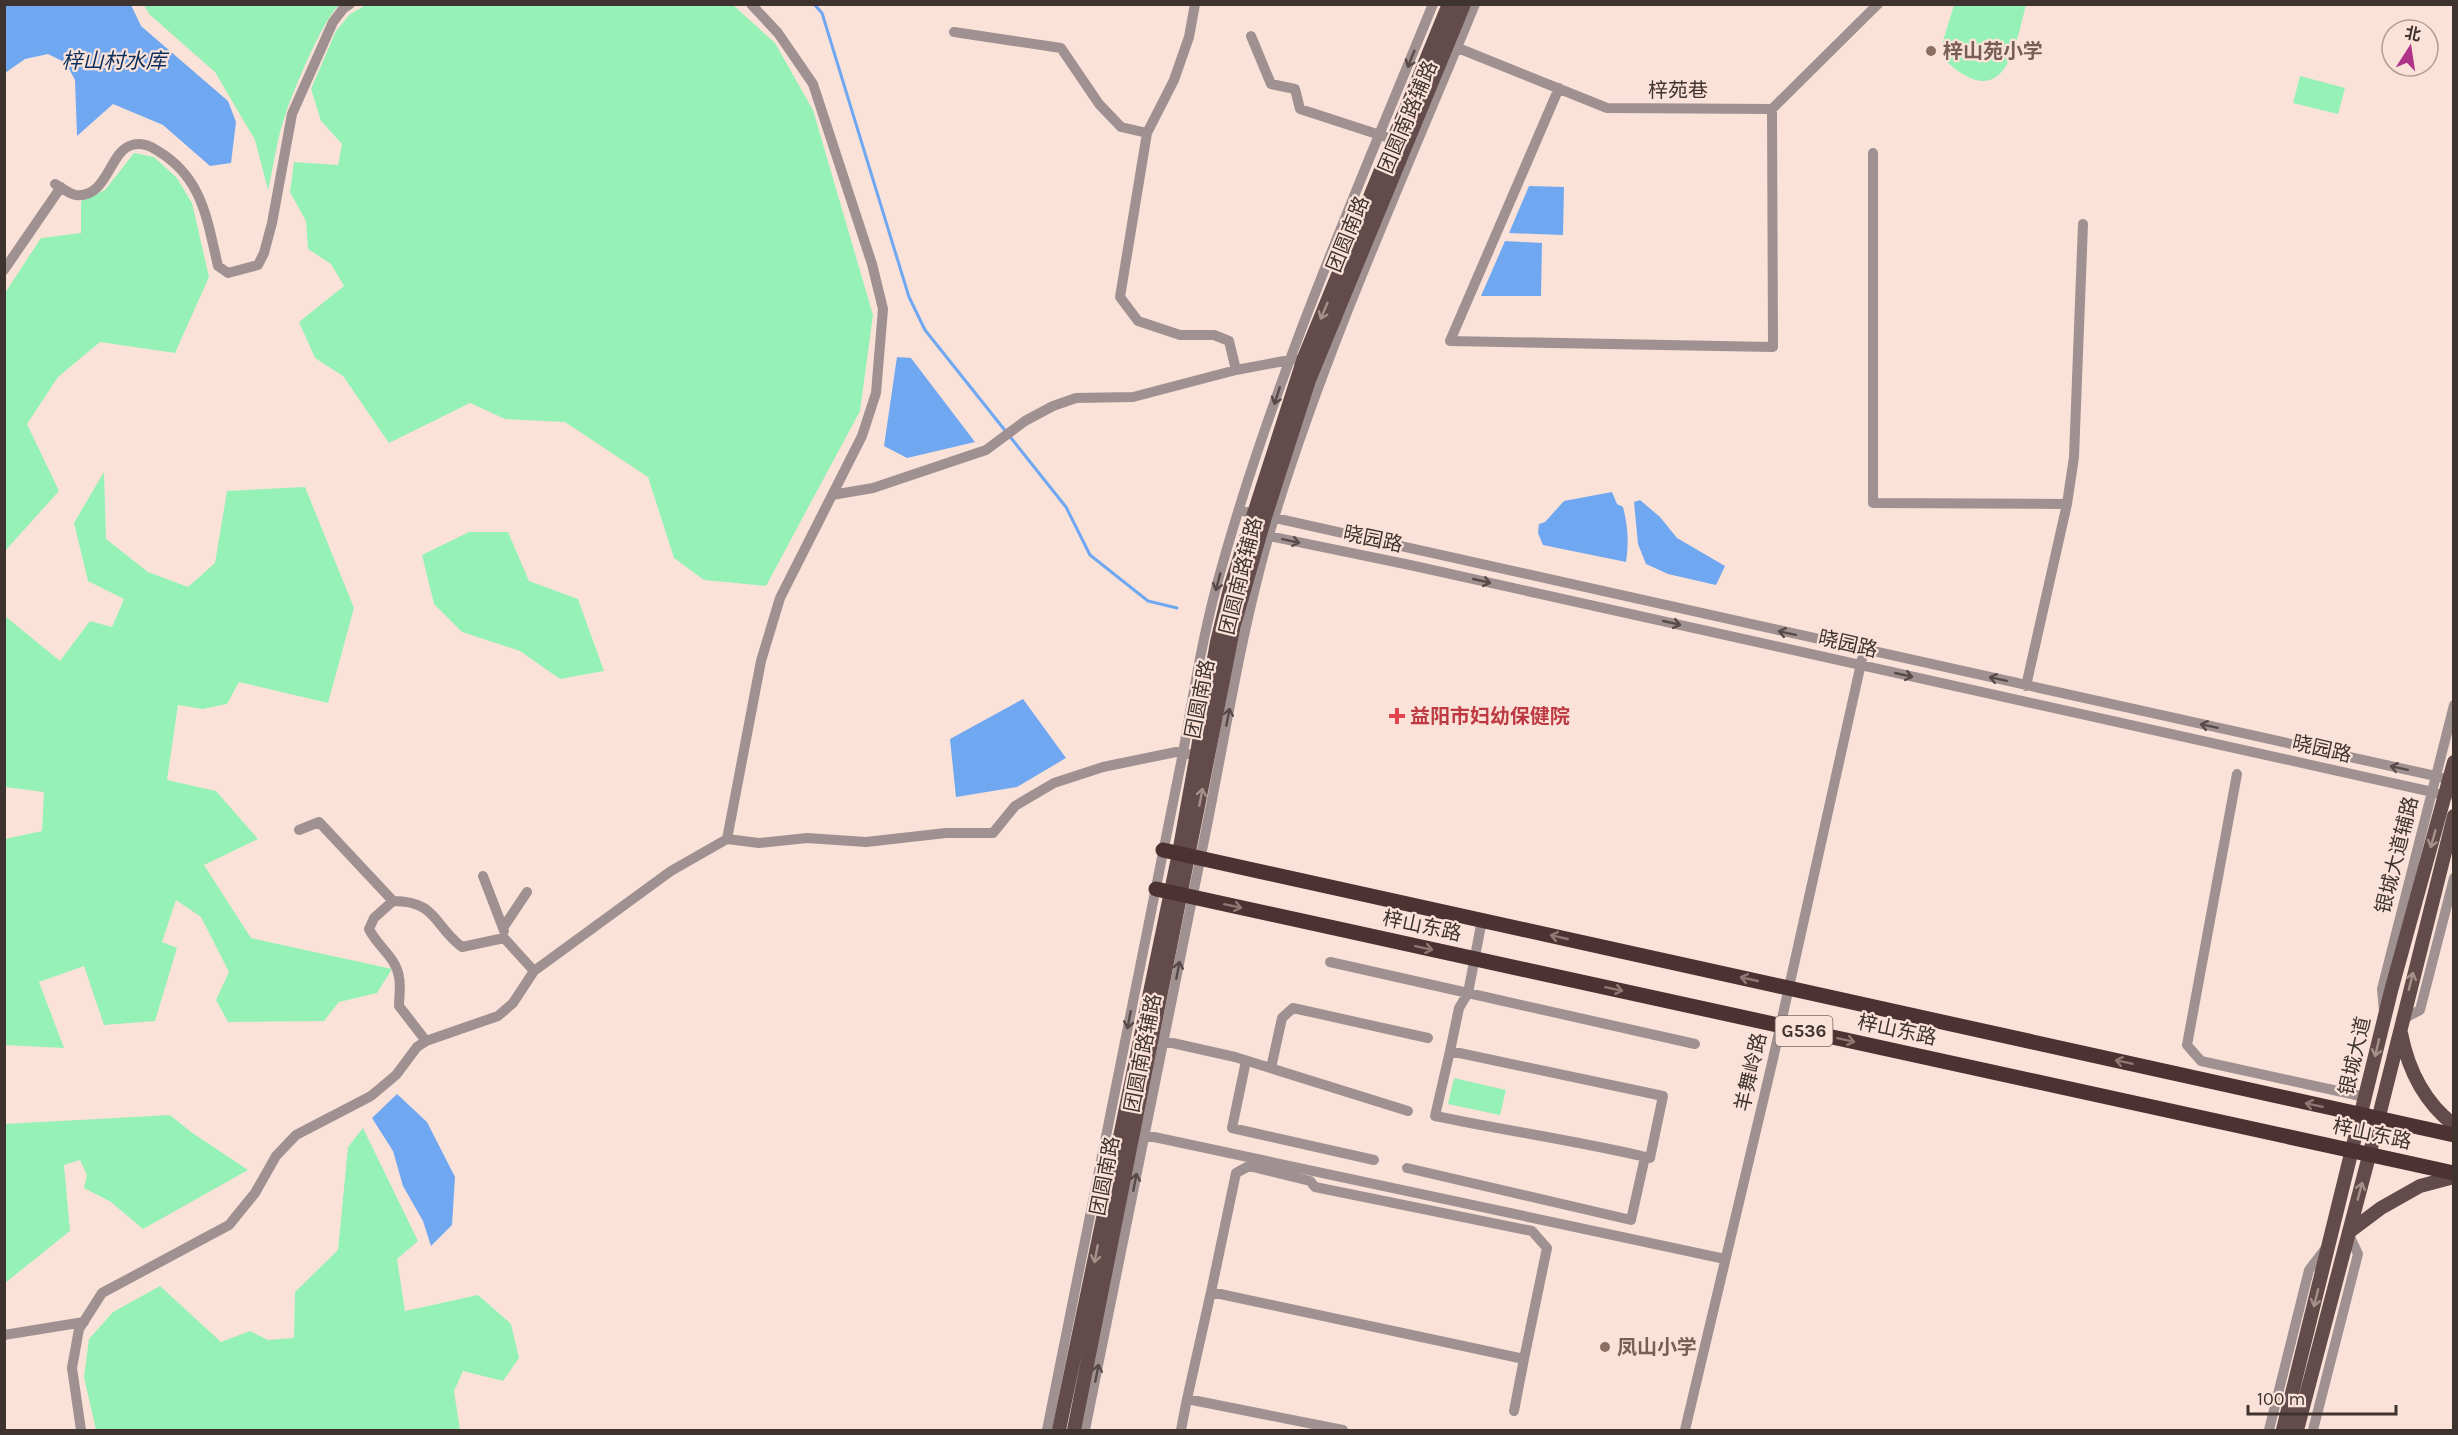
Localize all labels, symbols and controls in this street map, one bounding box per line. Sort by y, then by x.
north arrow [2380,18,2440,78]
text: 北 [2403,23,2423,45]
place label: 梓山苑小学 [1943,40,2043,63]
marker: 梓山苑小学 [1924,44,1938,58]
water label: 梓山村水库 [62,49,169,73]
one-way arrow [1405,49,1416,67]
street label: 团圆南路辅路 [1374,57,1442,177]
street label: 梓苑巷 [1648,79,1708,102]
street label: 团圆南路 [1322,193,1374,275]
one-way arrow [1317,302,1329,320]
one-way arrow [1271,386,1282,405]
street label: 团圆南路辅路 [1215,515,1267,637]
street label: 晓园路 [1341,522,1405,556]
one-way arrow [1281,535,1300,547]
one-way arrow [1212,572,1223,591]
one-way arrow [1472,576,1491,587]
one-way arrow [1663,618,1682,630]
one-way arrow [1778,626,1797,638]
street label: 晓园路 [1816,626,1880,662]
street label: 团圆南路 [1181,658,1219,740]
one-way arrow [1894,669,1913,681]
one-way arrow [1988,673,2007,685]
place label: 益阳市妇幼保健院 [1410,705,1570,728]
marker: 益阳市妇幼保健院 [1388,707,1406,725]
one-way arrow [1223,708,1234,727]
one-way arrow [2199,720,2219,731]
street label: 晓园路 [2290,731,2354,767]
one-way arrow [2390,762,2409,773]
one-way arrow [1196,787,1207,807]
street label: 银城大道辅路 [2371,794,2423,916]
one-way arrow [2427,829,2438,848]
one-way arrow [1223,901,1242,912]
street label: 梓山东路 [1380,906,1464,946]
one-way arrow [1549,931,1569,942]
one-way arrow [1414,942,1433,954]
one-way arrow [1173,961,1184,980]
one-way arrow [2406,972,2418,991]
one-way arrow [1740,973,1759,985]
one-way arrow [1604,984,1623,996]
street label: 团圆南路辅路 [1120,992,1166,1114]
one-way arrow [1123,1010,1135,1029]
street label: 梓山东路 [1855,1010,1939,1050]
street label: 银城大道 [2335,1014,2375,1098]
road number: G536 [1776,1016,1832,1046]
street label: 羊舞岭路 [1731,1030,1771,1114]
one-way arrow [1835,1035,1855,1046]
one-way arrow [2371,1038,2383,1057]
one-way arrow [2115,1056,2134,1068]
one-way arrow [2305,1098,2324,1110]
street label: 梓山东路 [2330,1114,2414,1154]
street label: 团圆南路 [1086,1135,1124,1217]
one-way arrow [1130,1173,1141,1192]
one-way arrow [2355,1182,2366,1201]
one-way arrow [1090,1244,1101,1264]
one-way arrow [2309,1288,2321,1307]
place label: 凤山小学 [1617,1336,1697,1359]
marker: 凤山小学 [1598,1340,1612,1354]
one-way arrow [1092,1364,1103,1383]
scale bar [2248,1378,2396,1416]
text: 100 m [2257,1388,2305,1410]

